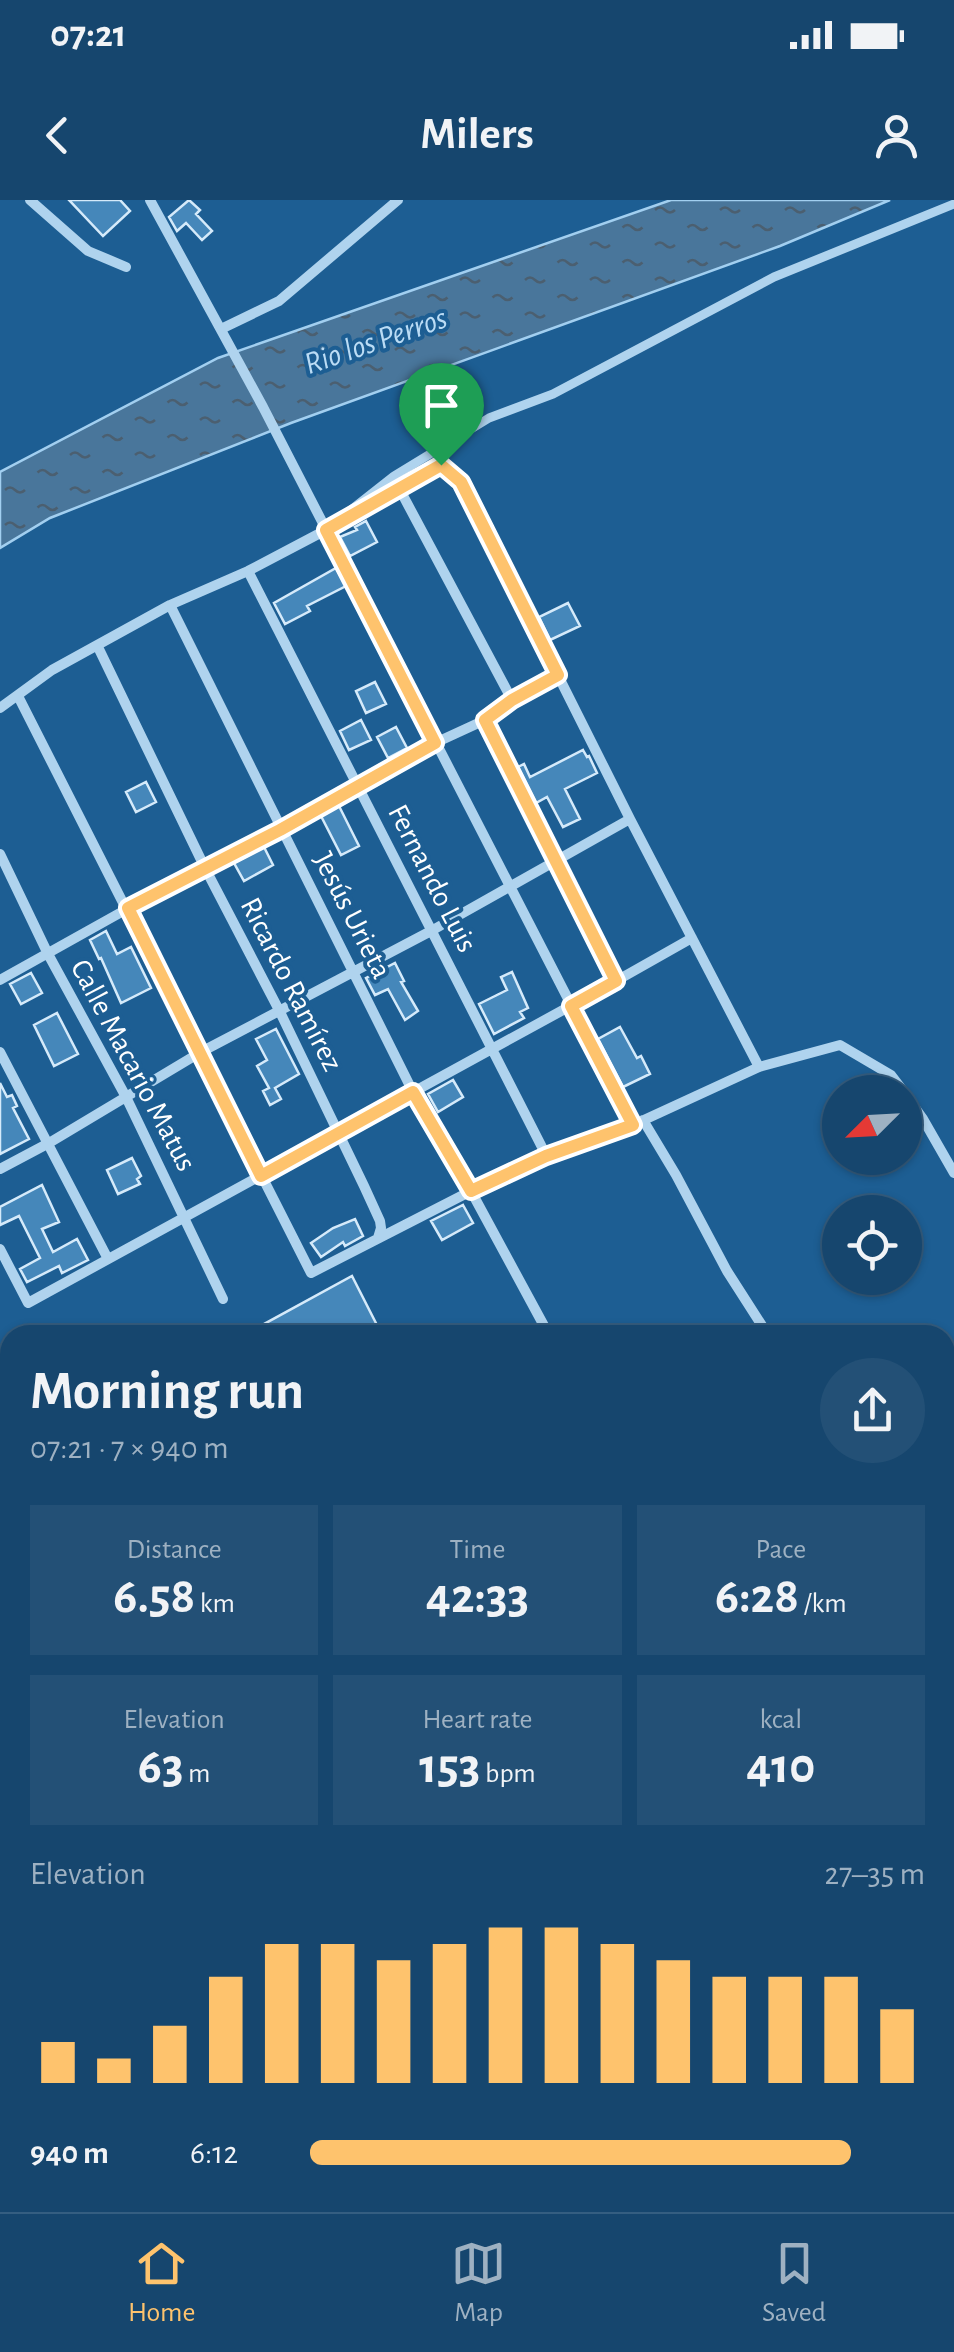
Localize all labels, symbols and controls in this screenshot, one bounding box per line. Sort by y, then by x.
text: 07:21 [50,16,127,54]
icon: back [30,108,85,163]
icon: person [869,108,924,163]
text: Milers [420,112,534,157]
water label: Rio los Perros [300,302,451,380]
pin [399,363,484,466]
icon: arrive [414,378,469,433]
street label: Fernando Luis [382,800,482,957]
street label: Jesús Urieta [308,847,397,983]
street label: Ricardo Ramírez [235,893,348,1076]
street label: Calle Macario Matus [65,955,202,1176]
north arrow [822,1075,922,1175]
map controls [822,1075,922,1295]
button: locate [822,1195,922,1295]
button: share [820,1358,925,1463]
text: Morning run [30,1364,304,1419]
text: 07:21 · 7 × 940 m [30,1432,229,1464]
text: Distance [127,1536,222,1564]
text: Time [450,1536,505,1564]
text: Pace [756,1536,806,1564]
text: 6.58 [113,1572,195,1622]
text: 42:33 [426,1572,529,1622]
text: 6:28 [715,1572,799,1622]
text: km [195,1590,235,1618]
text: /km [799,1590,847,1618]
text: Elevation [124,1706,225,1734]
text: Heart rate [423,1706,532,1734]
text: kcal [759,1706,802,1734]
text: 63 [138,1742,184,1792]
text: 153 [419,1742,480,1792]
text: 410 [746,1742,815,1792]
text: m [184,1760,211,1788]
text: bpm [480,1760,536,1788]
text: Elevation [30,1858,146,1890]
text: 27–35 m [824,1858,925,1890]
text: 940 m [30,2137,109,2169]
text: 6:12 [190,2137,238,2169]
tab: Home [128,2236,195,2330]
tab: Map [451,2236,506,2330]
tab: Saved [762,2236,826,2330]

